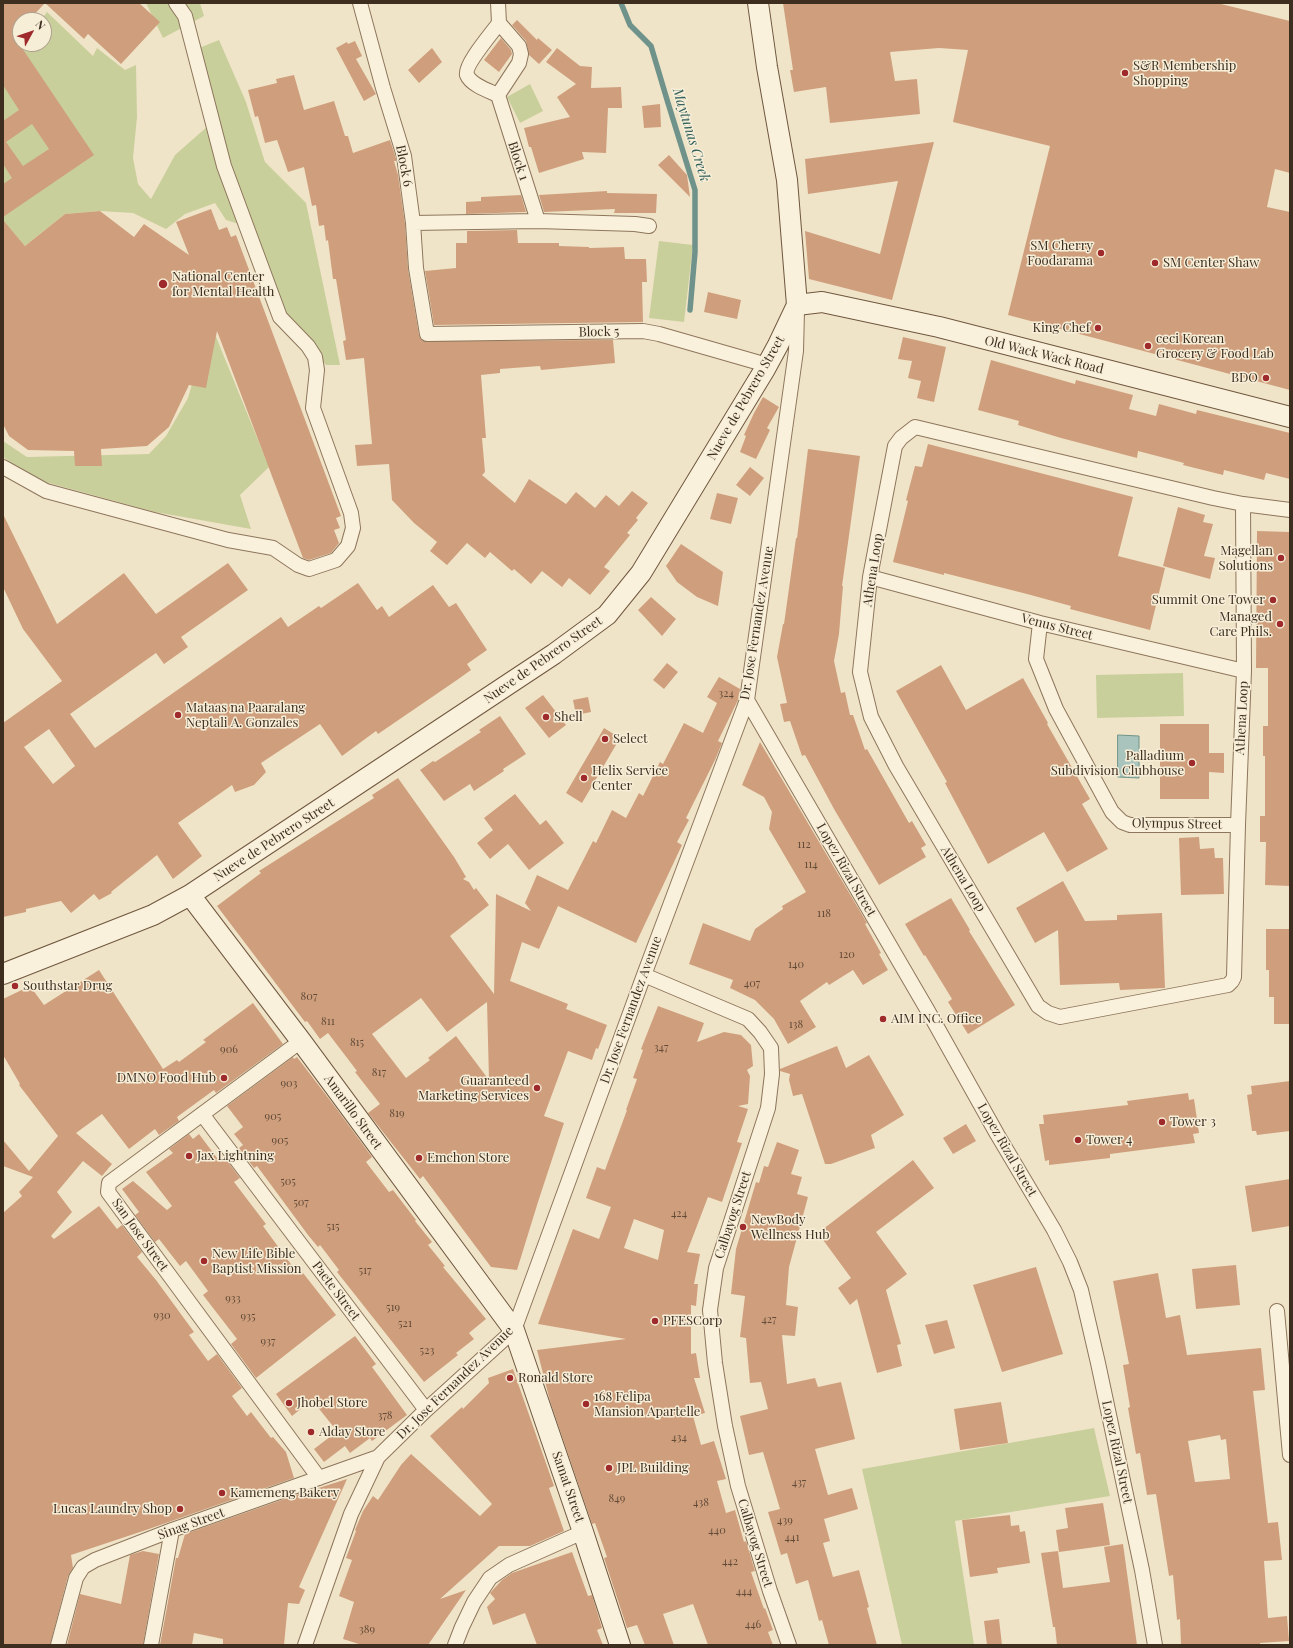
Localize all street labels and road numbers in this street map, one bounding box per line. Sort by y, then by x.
street label: Block 1 [504,139,532,183]
street label: Block 6 [392,144,416,188]
street label: Block 5 [578,324,620,340]
street label: Nueve de Pebrero Street [704,333,788,463]
street label: Old Wack Wack Road [983,333,1105,377]
street label: Athena Loop [860,532,886,608]
street label: Dr. Jose Fernandez Avenue [737,545,777,701]
street label: Venus Street [1020,611,1094,643]
street label: Nueve de Pebrero Street [481,613,605,707]
street label: Athena Loop [1232,681,1252,755]
street label: Nueve de Pebrero Street [211,795,337,885]
street label: Olympus Street [1132,815,1222,833]
street label: Lopez Rizal Street [813,821,879,919]
street label: Athena Loop [937,843,989,915]
street label: Dr. Jose Fernandez Avenue [597,934,665,1086]
street label: Amarillo Street [321,1072,385,1152]
street label: Lopez Rizal Street [974,1101,1040,1199]
street label: Calbayog Street [711,1169,755,1261]
street label: San Jose Street [108,1196,172,1274]
street label: Paete Street [309,1258,363,1324]
street label: Dr. Jose Fernandez Avenue [394,1323,516,1443]
street label: Lopez Rizal Street [1098,1399,1136,1505]
street label: Samat Street [549,1449,587,1525]
street label: Calbayog Street [734,1497,776,1589]
street label: Sinag Street [155,1505,227,1543]

